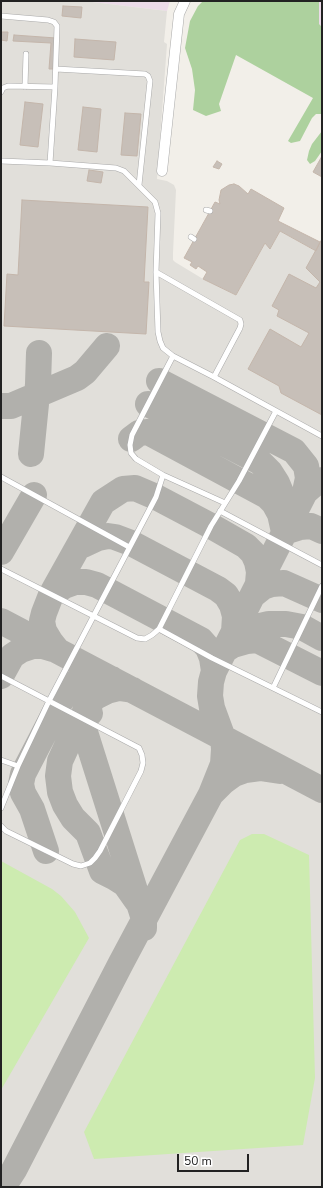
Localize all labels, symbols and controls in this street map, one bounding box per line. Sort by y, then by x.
scale bar [179,1146,251,1172]
text: 50 m [184,1153,212,1169]

